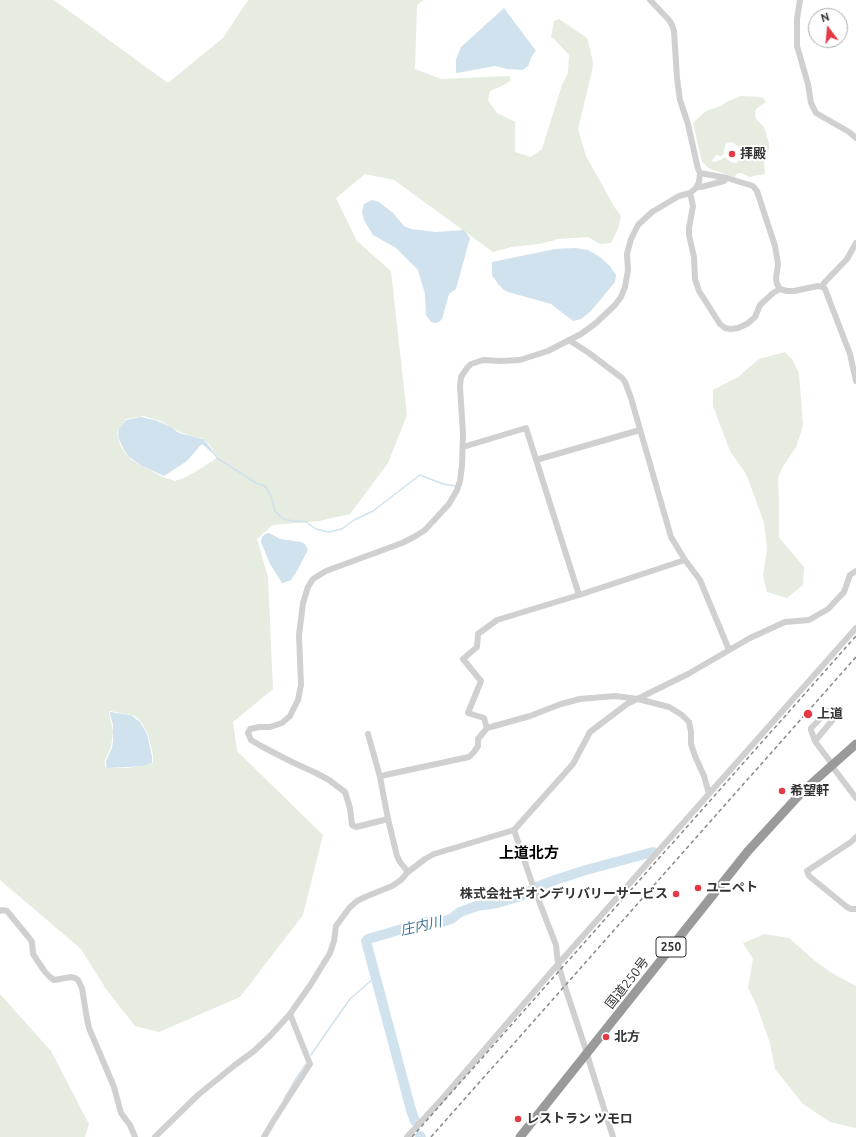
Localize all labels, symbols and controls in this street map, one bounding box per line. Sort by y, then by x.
north arrow [808,8,848,48]
text: N [819,11,831,24]
place label: 拝殿 [740,146,766,162]
marker: 拝殿 [727,149,737,159]
place label: 上道 [817,706,843,722]
marker: 上道 [802,708,814,720]
place label: 希望軒 [790,783,829,799]
marker: 希望軒 [777,786,787,796]
district label: 上道北方 [499,844,559,862]
place label: ユニペト [706,880,758,896]
marker: ユニペト [693,883,703,893]
place label: 株式会社ギオンデリバリーサービス [460,886,668,902]
marker: 株式会社ギオンデリバリーサービス [671,889,681,899]
water label: 庄内川 [399,913,443,939]
road number: 250 [656,937,686,957]
street label: 国道250号 [602,954,652,1012]
place label: 北方 [614,1029,640,1045]
marker: 北方 [601,1032,611,1042]
place label: レストラン ツモロ [526,1111,633,1127]
marker: レストラン ツモロ [513,1114,523,1124]

